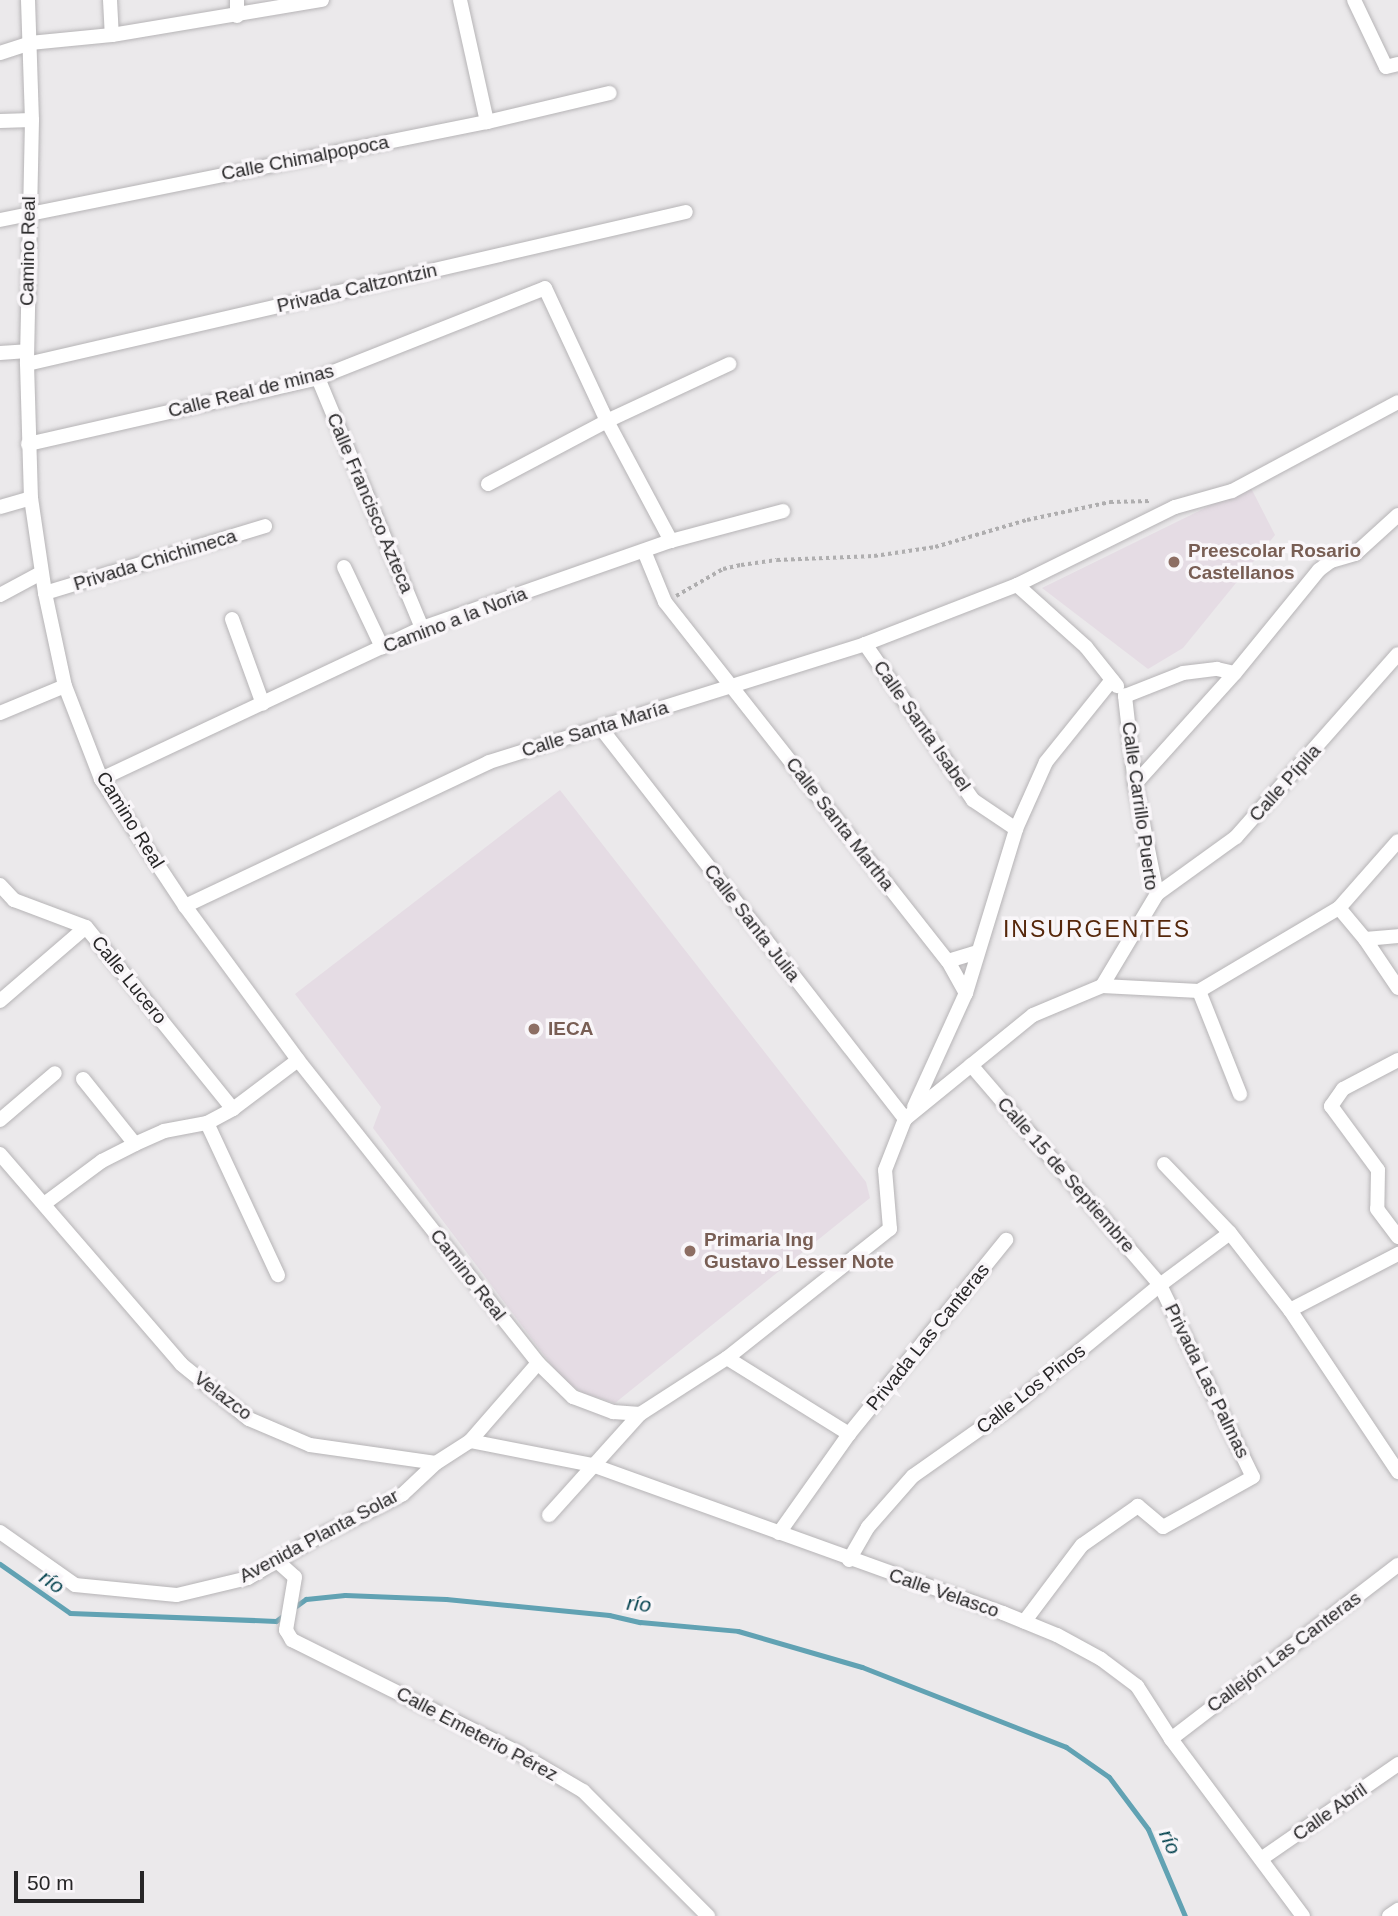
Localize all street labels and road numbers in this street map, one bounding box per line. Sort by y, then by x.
street label: Calle Chimalpopoca [219,131,391,185]
street label: Camino Real [16,196,40,306]
street label: Privada Caltzontzin [275,258,439,318]
street label: Calle Real de minas [166,359,336,423]
street label: Calle Francisco Azteca [322,409,418,597]
street label: Privada Chichimeca [71,524,239,596]
street label: Camino a la Noria [380,582,530,658]
street label: Calle Santa Isabel [868,656,976,796]
street label: Calle Santa María [519,696,671,762]
street label: Calle Carrillo Puerto [1117,720,1163,892]
street label: Calle Pípila [1244,740,1326,826]
street label: Calle Santa Martha [781,753,899,895]
street label: Camino Real [91,767,169,873]
street label: Calle Santa Julia [699,860,805,986]
street label: Calle Lucero [87,931,171,1029]
street label: Calle 15 de Septiembre [992,1093,1140,1257]
street label: Camino Real [425,1225,511,1325]
street label: Privada Las Canteras [862,1259,994,1415]
street label: Privada Las Palmas [1160,1300,1254,1462]
street label: Calle Los Pinos [972,1339,1090,1439]
street label: Velazco [190,1367,256,1425]
street label: Avenida Planta Solar [235,1484,403,1588]
street label: Calle Velasco [886,1563,1002,1623]
street label: Callejón Las Canteras [1202,1587,1366,1717]
street label: Calle Emeterio Pérez [392,1682,562,1786]
street label: Calle Abril [1288,1778,1372,1846]

